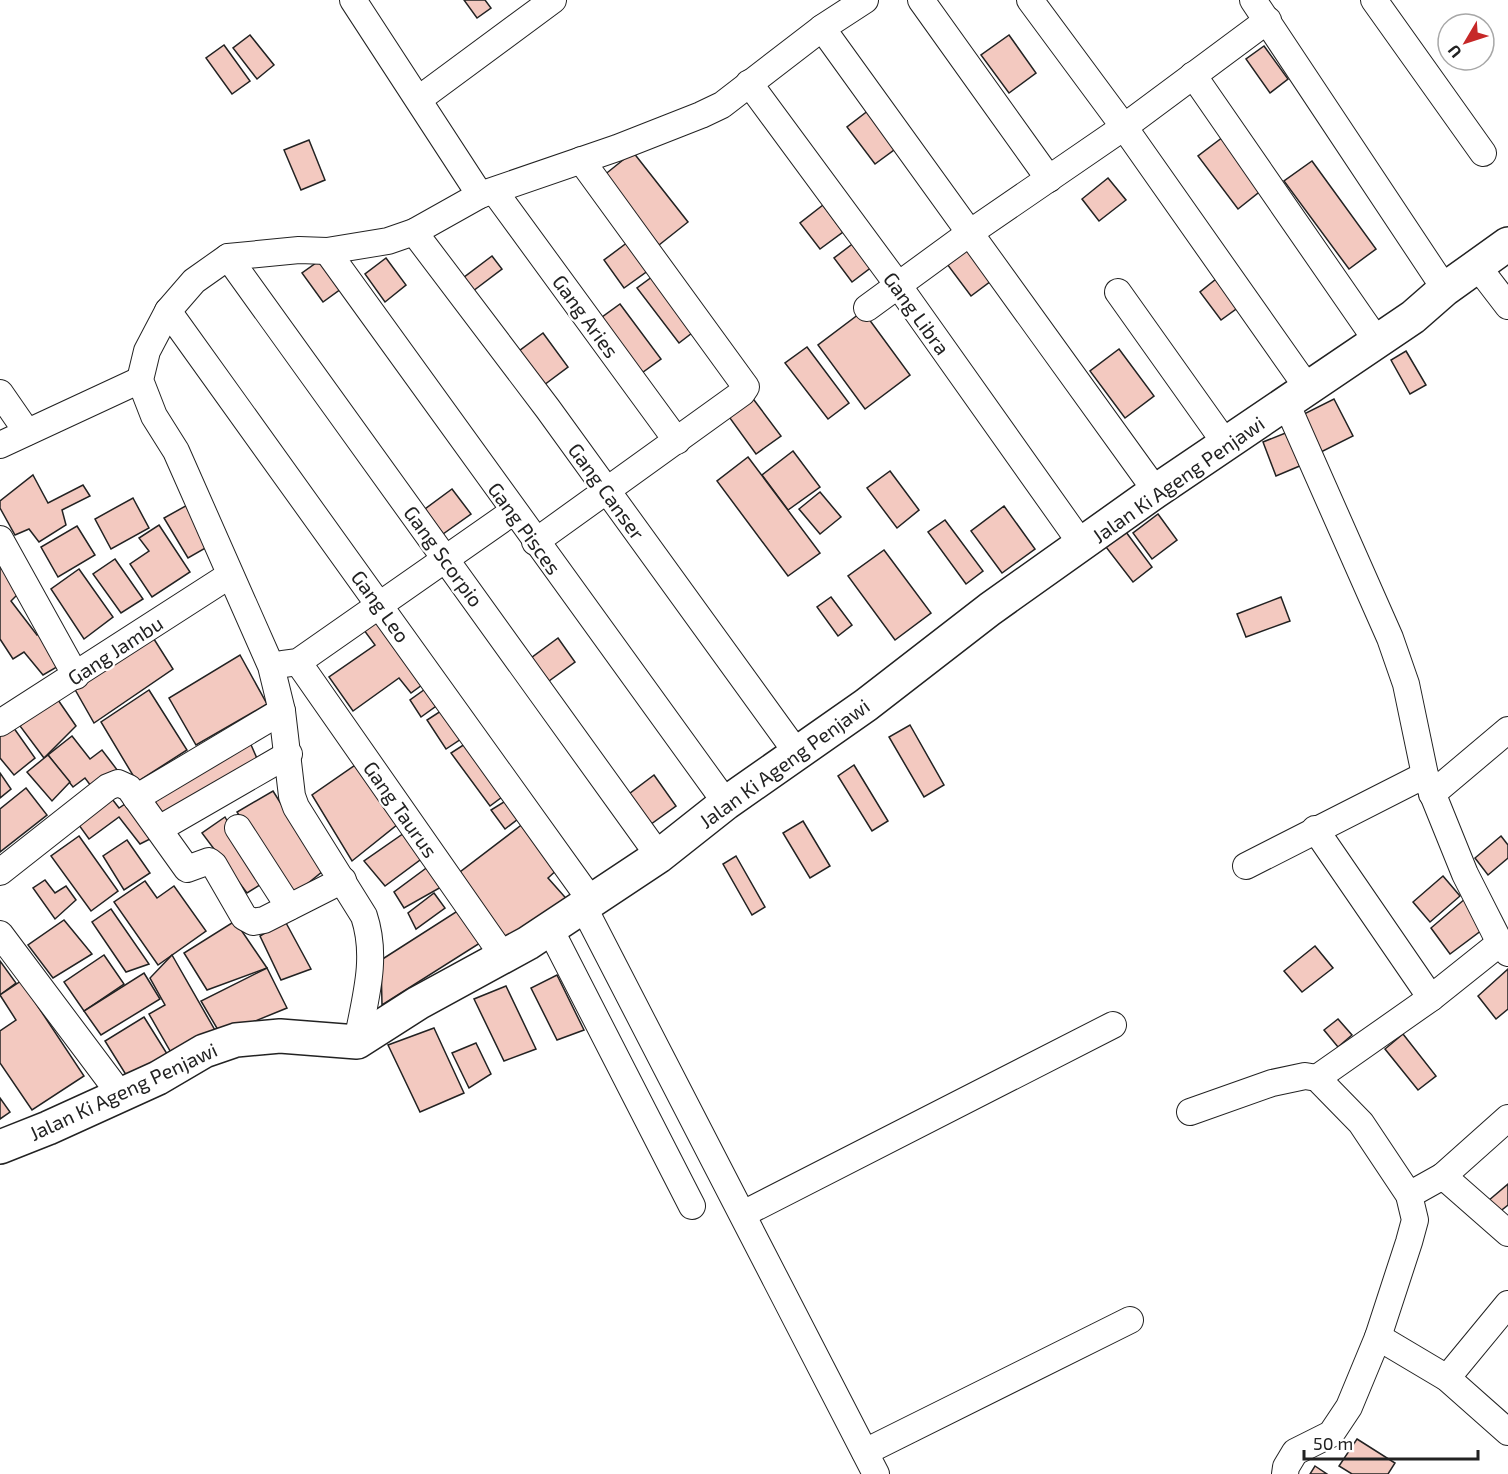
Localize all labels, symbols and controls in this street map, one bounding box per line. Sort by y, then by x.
north arrow [1436,12,1496,72]
text: U [1443,42,1465,62]
street label: Gang Libra [879,267,955,359]
street label: Gang Aries [548,270,624,362]
street label: Jalan Ki Ageng Penjawi [1087,411,1269,547]
street label: Gang Canser [564,438,650,544]
street label: Gang Pisces [483,477,567,579]
street label: Gang Scorpio [399,501,489,611]
street label: Gang Leo [347,565,415,647]
street label: Gang Jambu [63,610,167,690]
street label: Jalan Ki Ageng Penjawi [694,693,874,833]
street label: Gang Taurus [359,756,443,862]
street label: Jalan Ki Ageng Penjawi [25,1037,221,1145]
scale bar [1304,1423,1478,1461]
text: 50 m [1313,1432,1353,1454]

